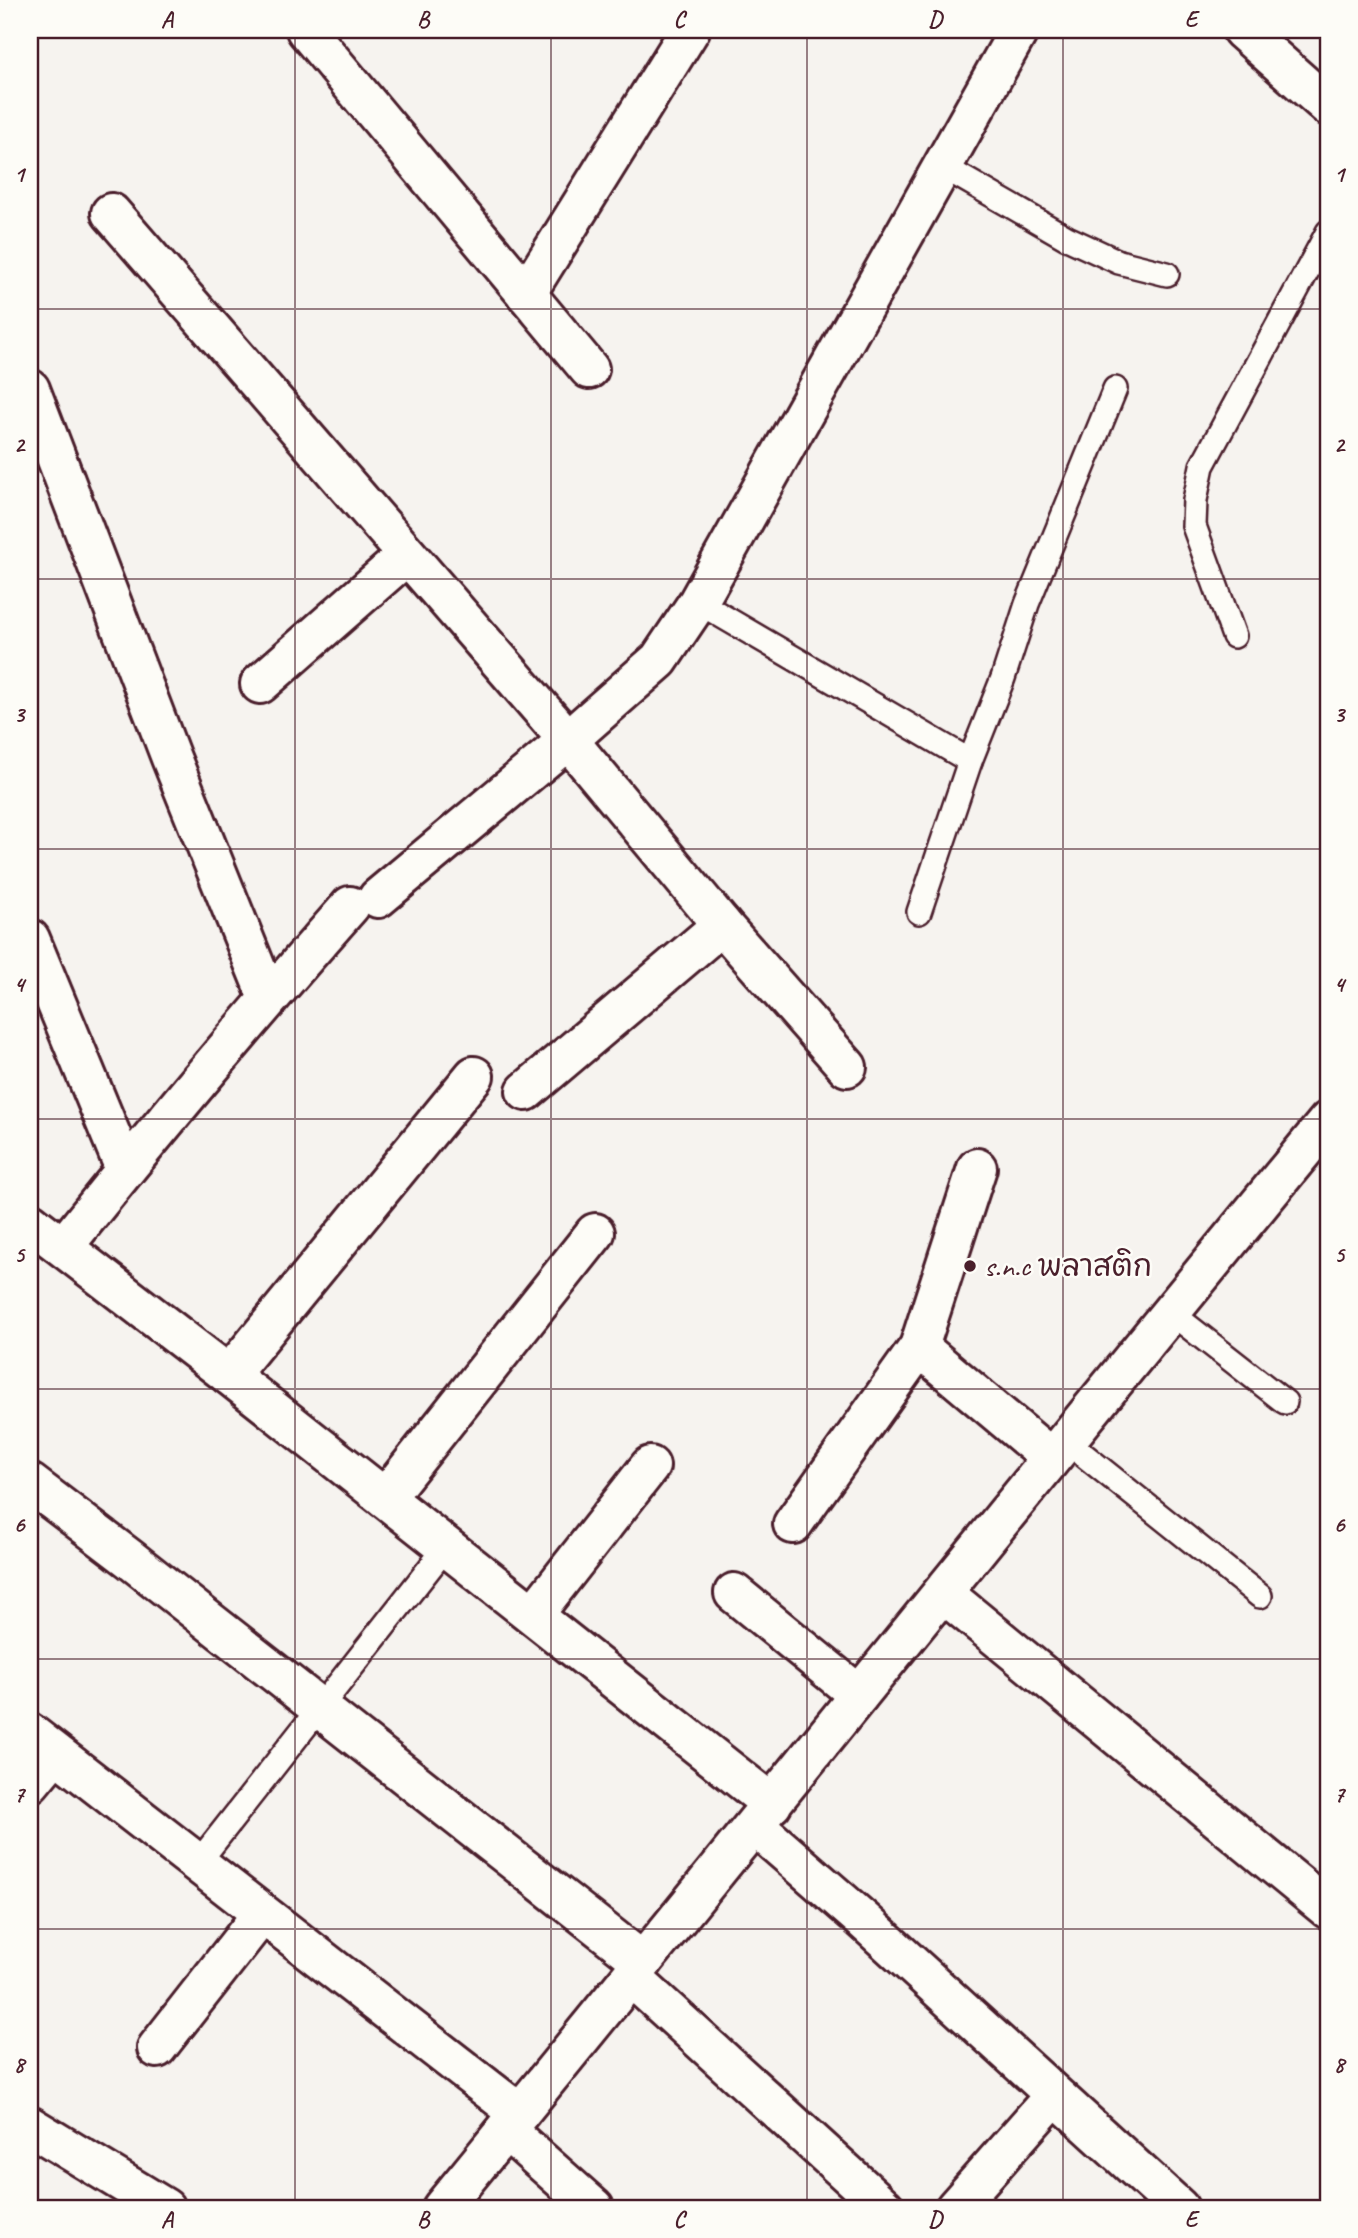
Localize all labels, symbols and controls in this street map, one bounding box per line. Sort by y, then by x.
text: A [161,5,175,34]
text: B [417,5,431,34]
text: C [674,5,688,34]
text: D [928,5,944,34]
text: E [1185,5,1201,34]
text: 1 [14,160,27,189]
text: 1 [1334,160,1347,189]
text: 2 [14,430,27,459]
text: 2 [1334,430,1347,459]
text: 3 [14,700,27,729]
text: 3 [1334,700,1347,729]
text: 4 [14,970,27,999]
text: 4 [1334,970,1347,999]
text: 5 [14,1240,26,1269]
text: 5 [1334,1240,1346,1269]
place label: s.n.c พลาสติก [984,1247,1152,1285]
marker: s.n.c พลาสติก [962,1258,978,1274]
text: 6 [14,1510,27,1539]
text: 6 [1334,1510,1347,1539]
text: 7 [14,1780,27,1809]
text: 7 [1334,1780,1347,1809]
text: 8 [14,2050,27,2079]
text: 8 [1334,2050,1347,2079]
text: A [161,2205,175,2234]
text: B [417,2205,431,2234]
text: C [674,2205,688,2234]
text: D [928,2205,944,2234]
text: E [1185,2205,1201,2234]

